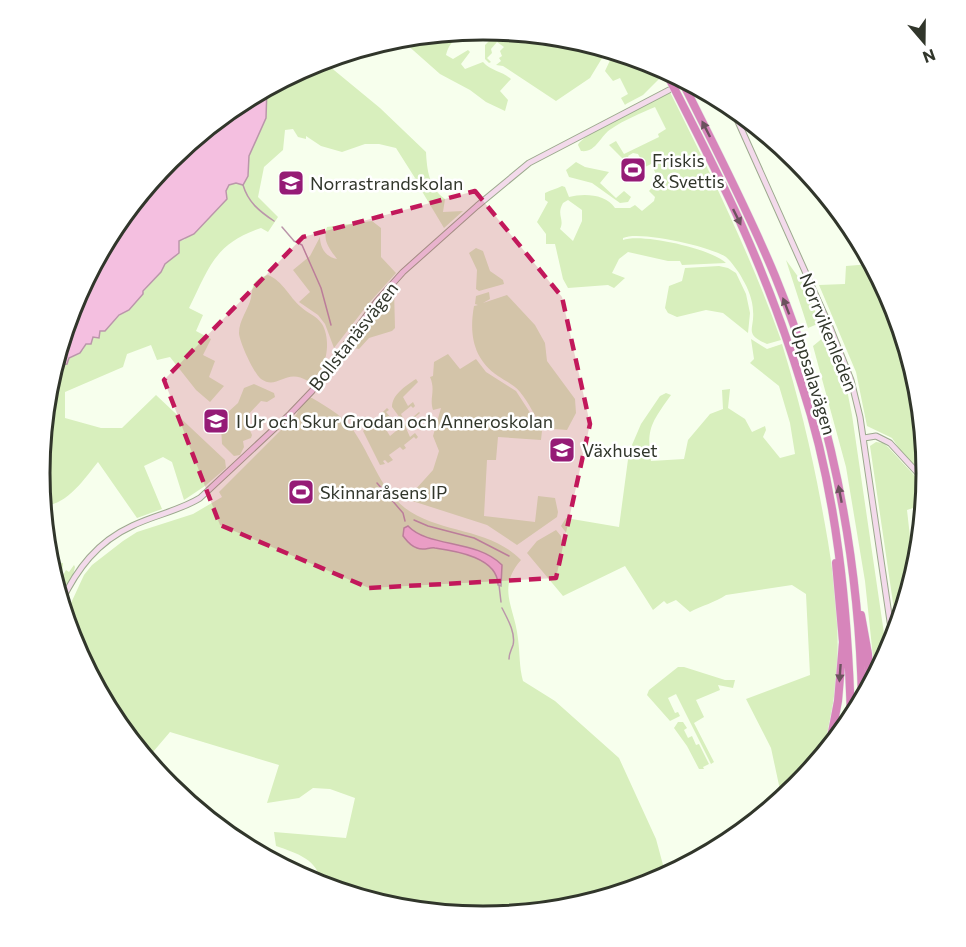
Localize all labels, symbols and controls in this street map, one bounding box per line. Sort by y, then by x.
north arrow [894,12,954,72]
text: N [920,46,938,68]
one-way arrow [701,120,711,137]
place label: Friskis & Svettis [652,149,725,192]
sports icon: Friskis & Svettis [618,155,648,185]
school or university icon: Norrastrandskolan [276,168,306,198]
place label: Norrastrandskolan [310,172,463,194]
one-way arrow [733,208,742,225]
street label: Norrvikenleden [795,269,863,395]
street label: Bollstanäsvägen [304,277,402,395]
one-way arrow [781,297,791,315]
street label: Uppsalavägen [787,323,841,437]
school or university icon: I Ur och Skur Grodan och Anneroskolan [201,406,231,436]
place label: I Ur och Skur Grodan och Anneroskolan [236,410,553,432]
school or university icon: Växhuset [547,435,577,465]
place label: Växhuset [582,439,658,461]
sports icon: Skinnaråsens IP [286,477,316,507]
place label: Skinnaråsens IP [320,481,447,503]
one-way arrow [835,484,844,503]
one-way arrow [835,664,845,683]

